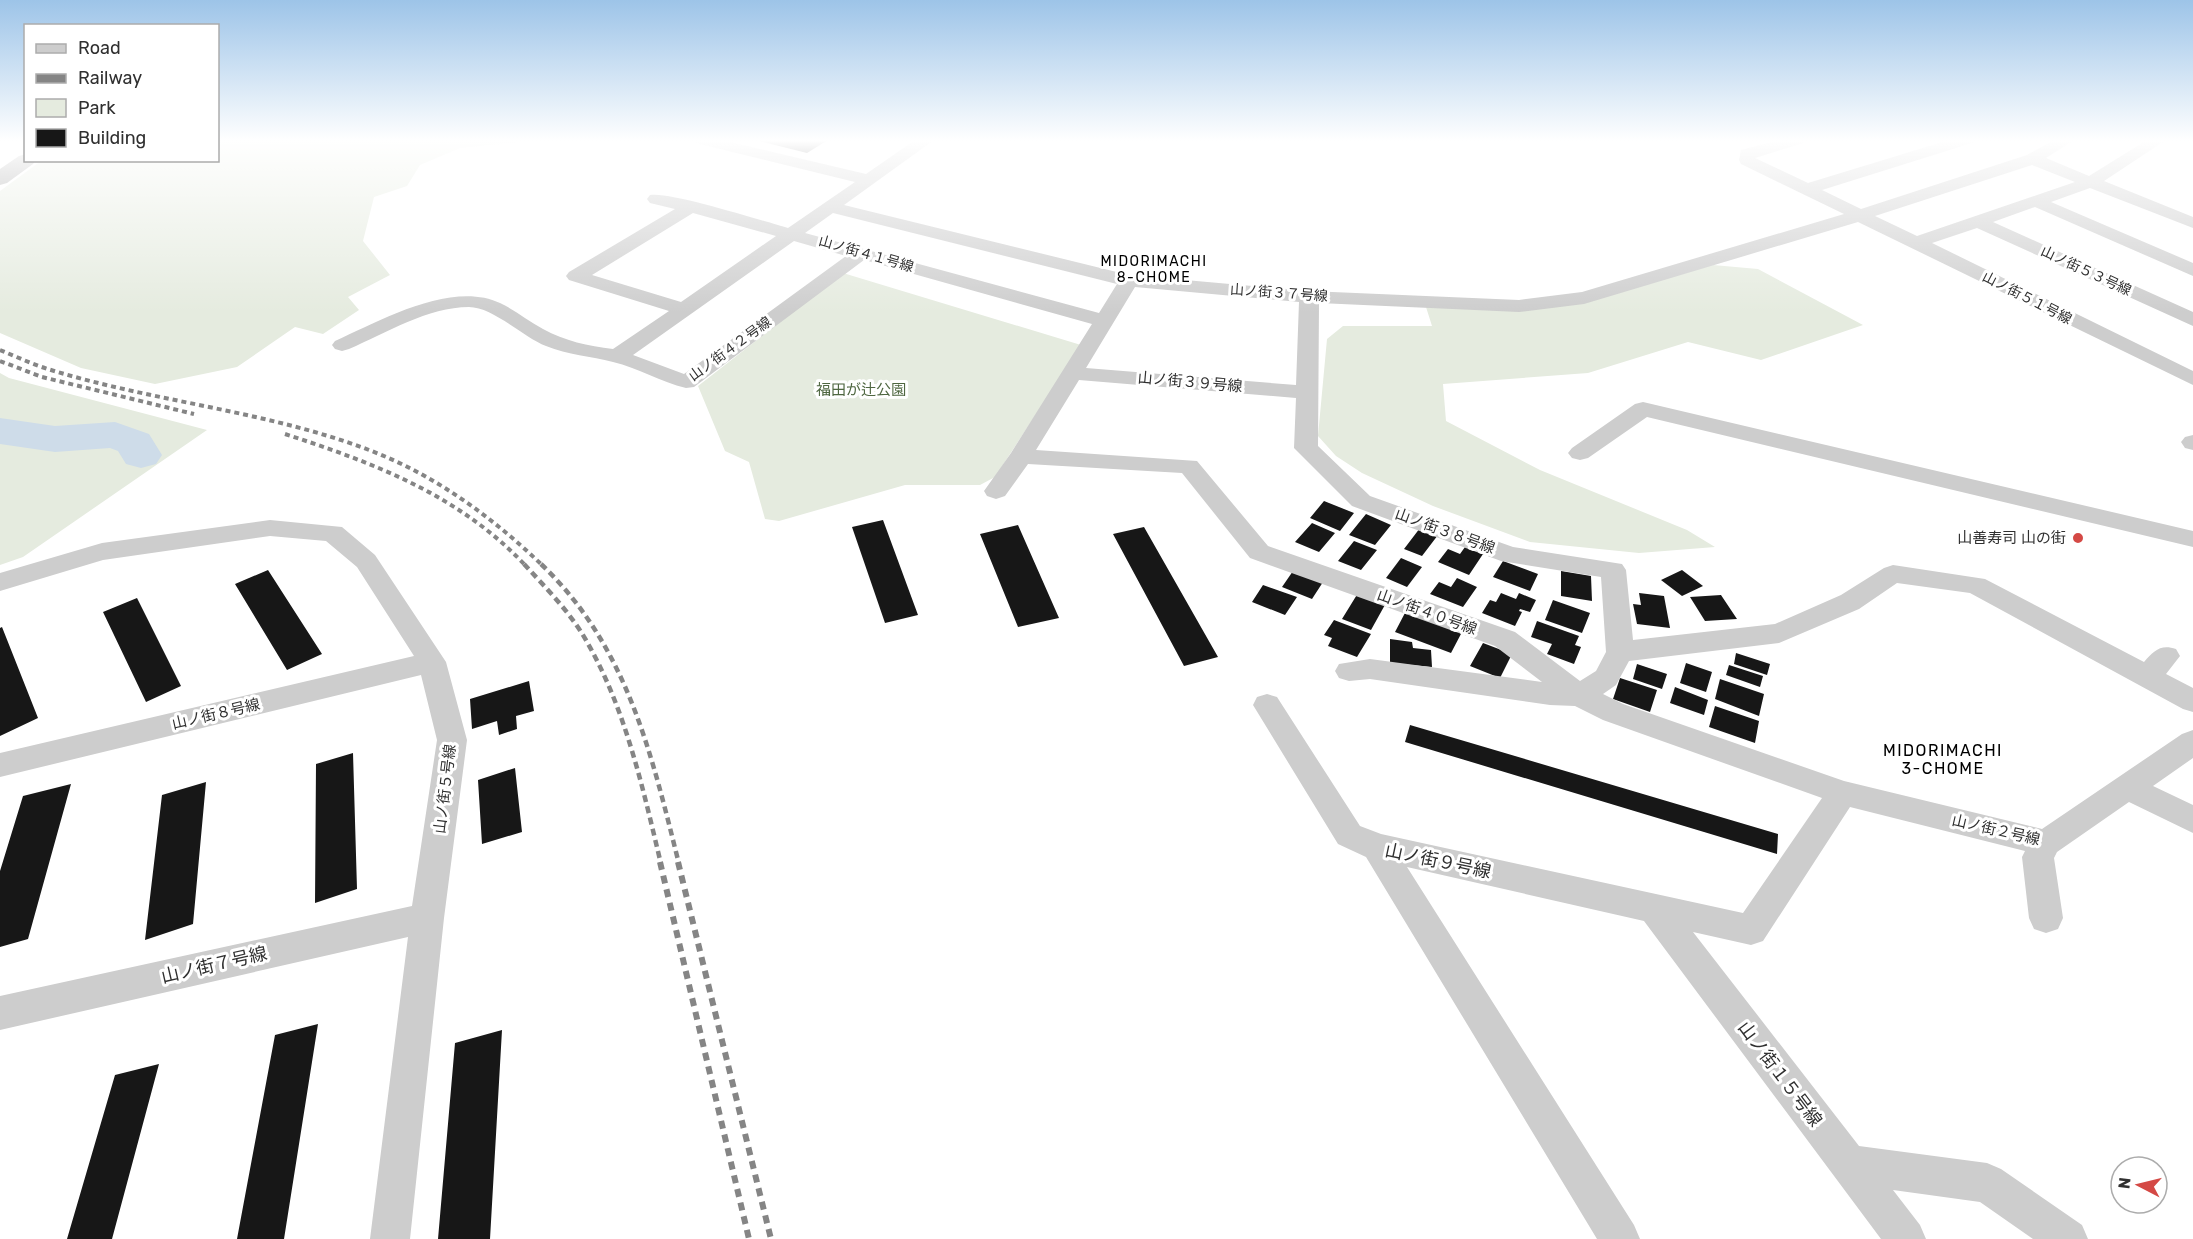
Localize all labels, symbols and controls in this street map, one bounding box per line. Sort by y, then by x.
legend [24,24,219,162]
text: Road [78,37,121,59]
text: Railway [78,67,142,89]
text: Park [78,97,116,119]
text: Building [78,127,146,149]
street label: 山ノ街４１号線 [817,232,915,276]
street label: 山ノ街５３号線 [2038,243,2134,299]
district label: MIDORIMACHI 8-CHOME [1100,253,1208,286]
street label: 山ノ街５１号線 [1979,268,2075,328]
street label: 山ノ街３７号線 [1230,281,1328,305]
street label: 山ノ街４２号線 [685,313,775,385]
street label: 山ノ街３９号線 [1137,368,1243,396]
park label: 福田が辻公園 [816,381,906,399]
street label: 山ノ街３８号線 [1393,505,1497,557]
place label: 山善寿司 山の街 [1957,529,2066,547]
marker: 山善寿司 山の街 [2071,531,2085,545]
street label: 山ノ街４０号線 [1375,586,1479,638]
street label: 山ノ街８号線 [170,695,262,733]
district label: MIDORIMACHI 3-CHOME [1883,741,2003,778]
street label: 山ノ街５号線 [431,743,459,835]
street label: 山ノ街２号線 [1950,811,2042,849]
street label: 山ノ街９号線 [1383,839,1493,883]
street label: 山ノ街７号線 [159,942,269,988]
street label: 山ノ街１５号線 [1733,1017,1827,1131]
north arrow [2109,1155,2169,1215]
text: N [2114,1176,2135,1190]

